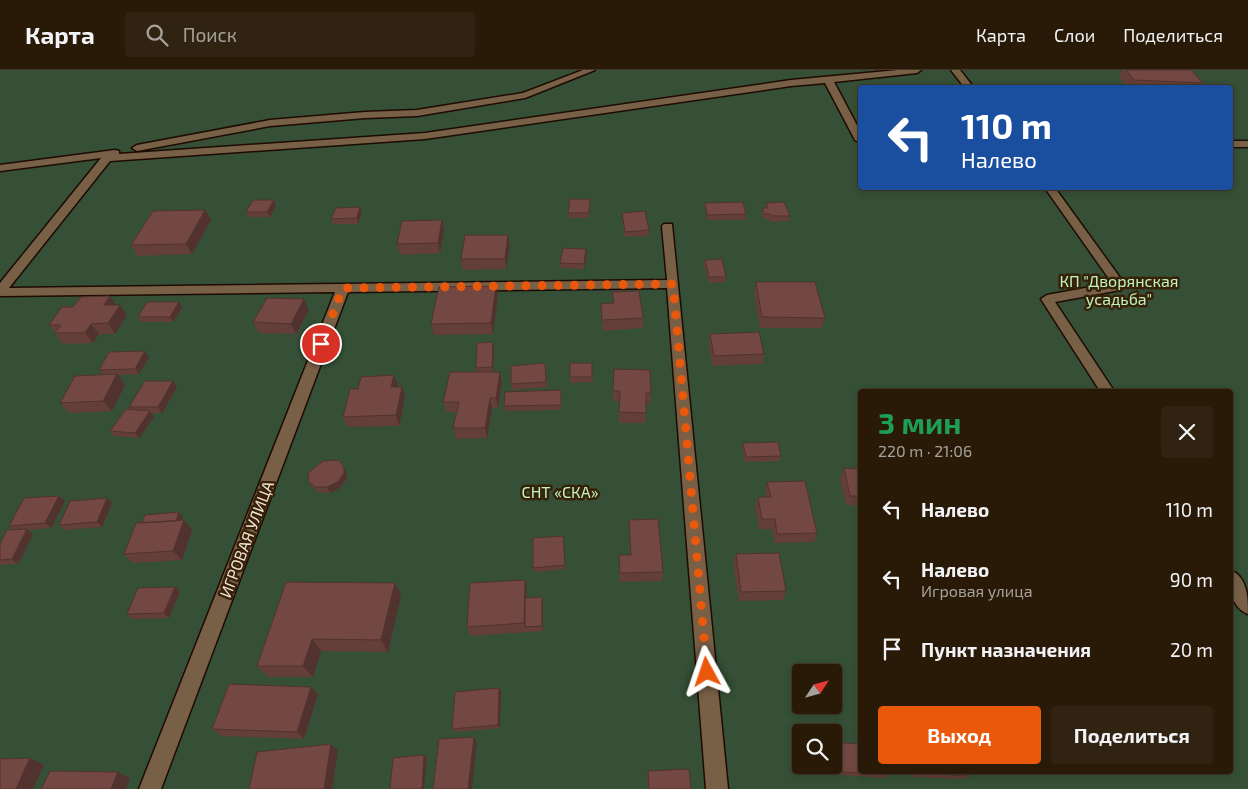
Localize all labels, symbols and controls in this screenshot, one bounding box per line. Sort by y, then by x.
search box [125,12,475,57]
text: Карта [25,20,95,49]
icon: search [143,21,171,49]
text: Поиск [183,23,237,46]
text: Карта [976,24,1026,46]
text: Слои [1054,24,1095,46]
text: Поделиться [1123,24,1223,46]
text: 110 m [961,104,1052,146]
icon: left [878,105,943,170]
text: Налево [961,146,1037,172]
park label: КП "Дворянская усадьба" [1059,271,1179,309]
pin [300,323,342,365]
icon: arrive [307,330,335,358]
text: 3 мин [878,404,962,440]
button: close [1161,406,1213,458]
text: 220 m · 21:06 [878,441,972,460]
street label: ИГРОВАЯ УЛИЦА [215,478,277,600]
park label: СНТ «СКА» [522,482,599,501]
icon: left [878,495,906,523]
text: Налево [921,498,989,521]
text: 110 m [1166,498,1213,521]
text: Налево [921,558,989,581]
icon: left [878,565,906,593]
text: 90 m [1170,568,1213,591]
text: Игровая улица [921,581,1033,600]
icon: arrive [878,635,906,663]
text: Пункт назначения [921,638,1091,661]
text: 20 m [1170,638,1213,661]
position arrow [680,645,732,697]
north arrow [792,664,842,714]
map controls [792,664,842,774]
button: Выход [878,706,1041,764]
button: Поделиться [1051,706,1213,764]
button: search [792,724,842,774]

